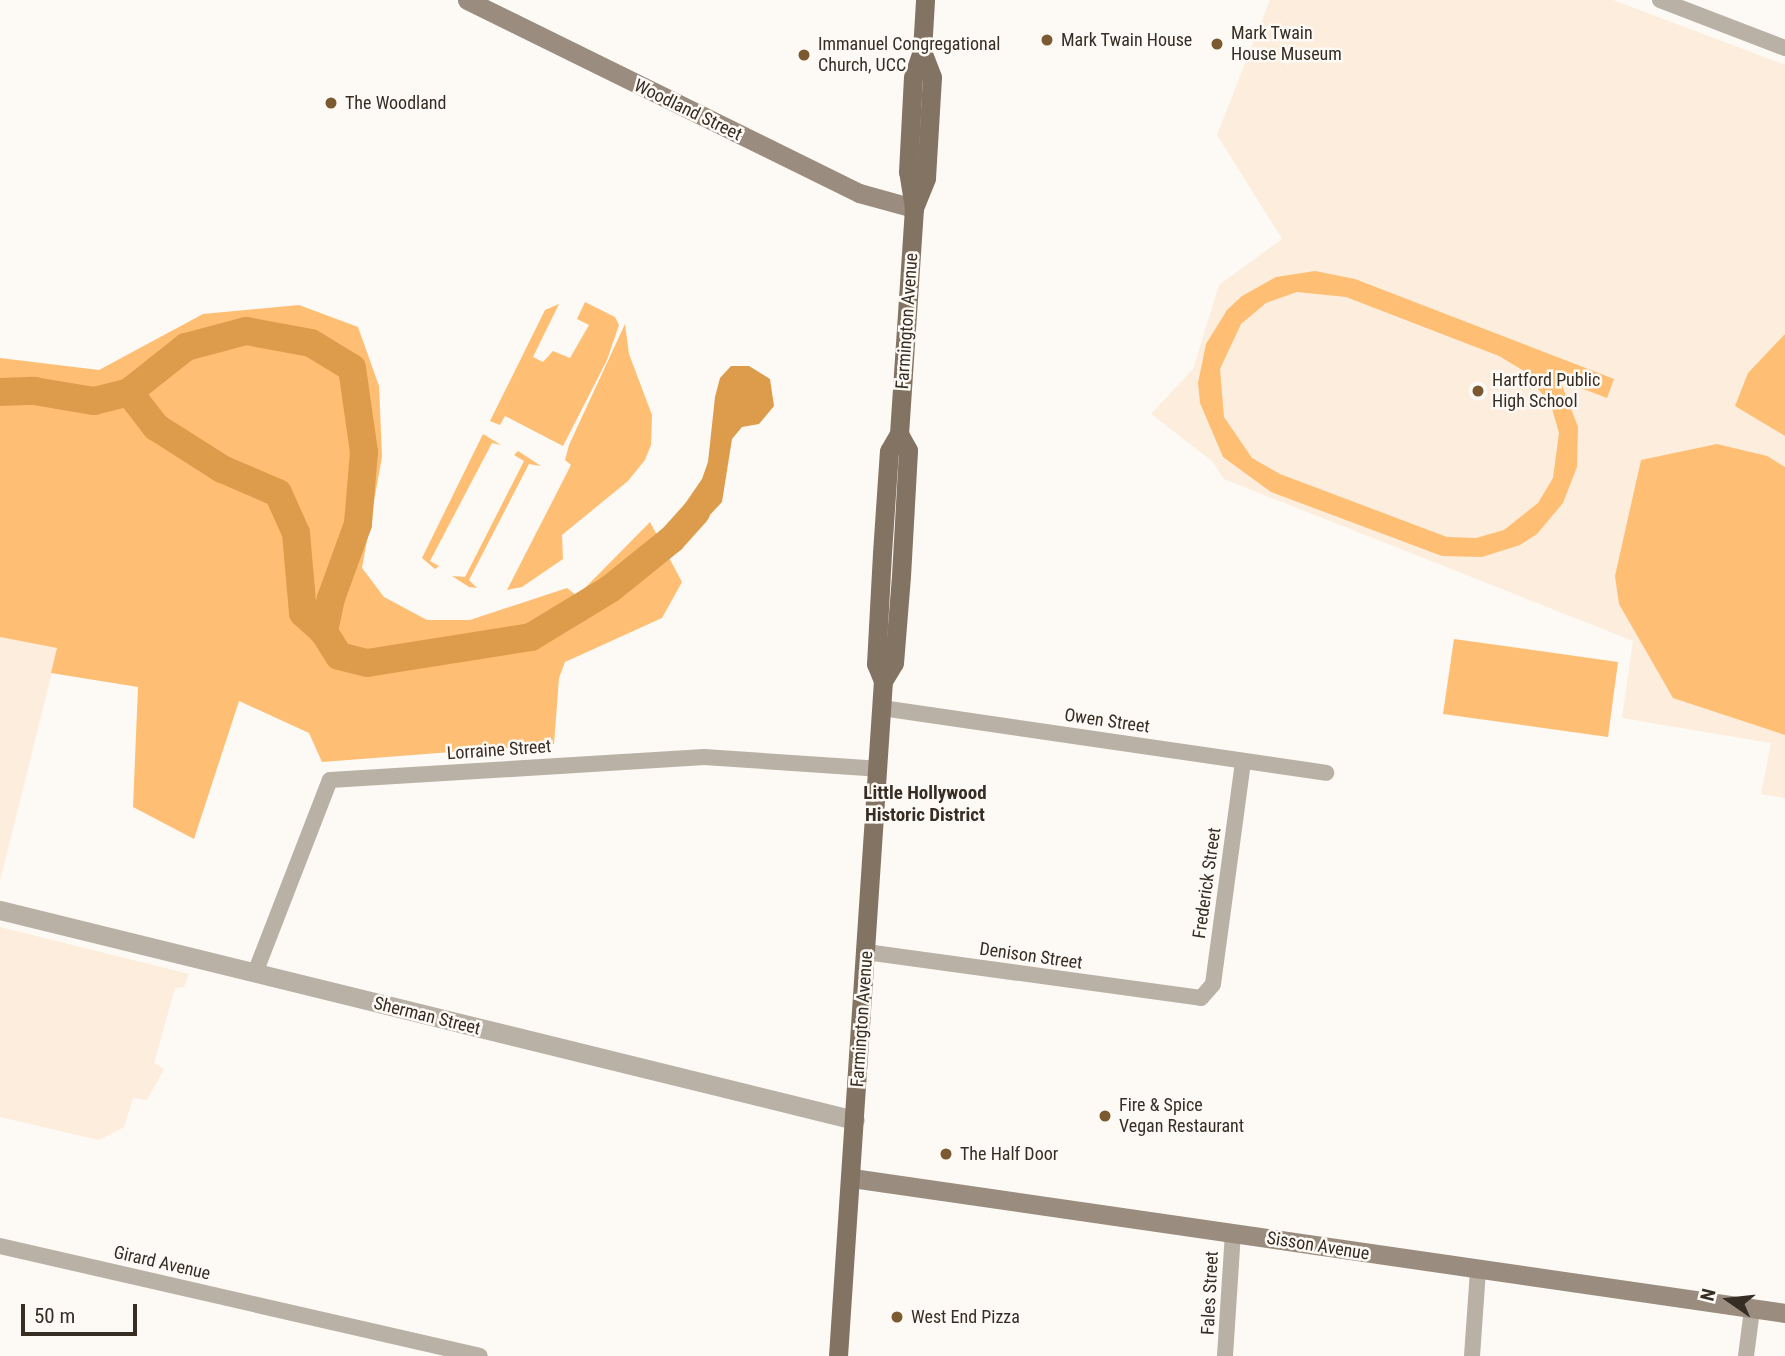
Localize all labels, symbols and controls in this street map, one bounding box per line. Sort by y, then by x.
place label: Mark Twain House Museum [1231,23,1342,66]
place label: Mark Twain House [1061,29,1193,51]
marker: Mark Twain House [1039,32,1055,48]
place label: Immanuel Congregational Church, UCC [818,34,1000,76]
marker: Mark Twain House Museum [1209,36,1225,52]
marker: Immanuel Congregational Church, UCC [796,47,812,63]
street label: Woodland Street [631,75,745,145]
place label: The Woodland [345,92,446,114]
marker: The Woodland [323,95,339,111]
street label: Farmington Avenue [891,252,923,390]
place label: Hartford Public High School [1492,370,1600,412]
marker: Hartford Public High School [1470,383,1486,399]
street label: Owen Street [1063,704,1151,738]
street label: Lorraine Street [446,736,552,764]
district label: Little Hollywood Historic District [863,782,987,826]
street label: Frederick Street [1189,826,1225,940]
street label: Denison Street [978,938,1084,974]
street label: Farmington Avenue [846,950,878,1088]
street label: Sherman Street [371,992,483,1040]
place label: Fire & Spice Vegan Restaurant [1119,1095,1244,1138]
marker: Fire & Spice Vegan Restaurant [1097,1108,1113,1124]
place label: The Half Door [960,1143,1058,1165]
marker: The Half Door [938,1146,954,1162]
street label: Sisson Avenue [1265,1227,1371,1265]
street label: Girard Avenue [111,1241,213,1285]
street label: Fales Street [1197,1250,1223,1336]
north arrow [1694,1265,1764,1335]
text: N [1696,1286,1721,1303]
scale bar [24,1290,140,1334]
text: 50 m [34,1304,75,1328]
place label: West End Pizza [911,1306,1020,1328]
marker: West End Pizza [889,1309,905,1325]

